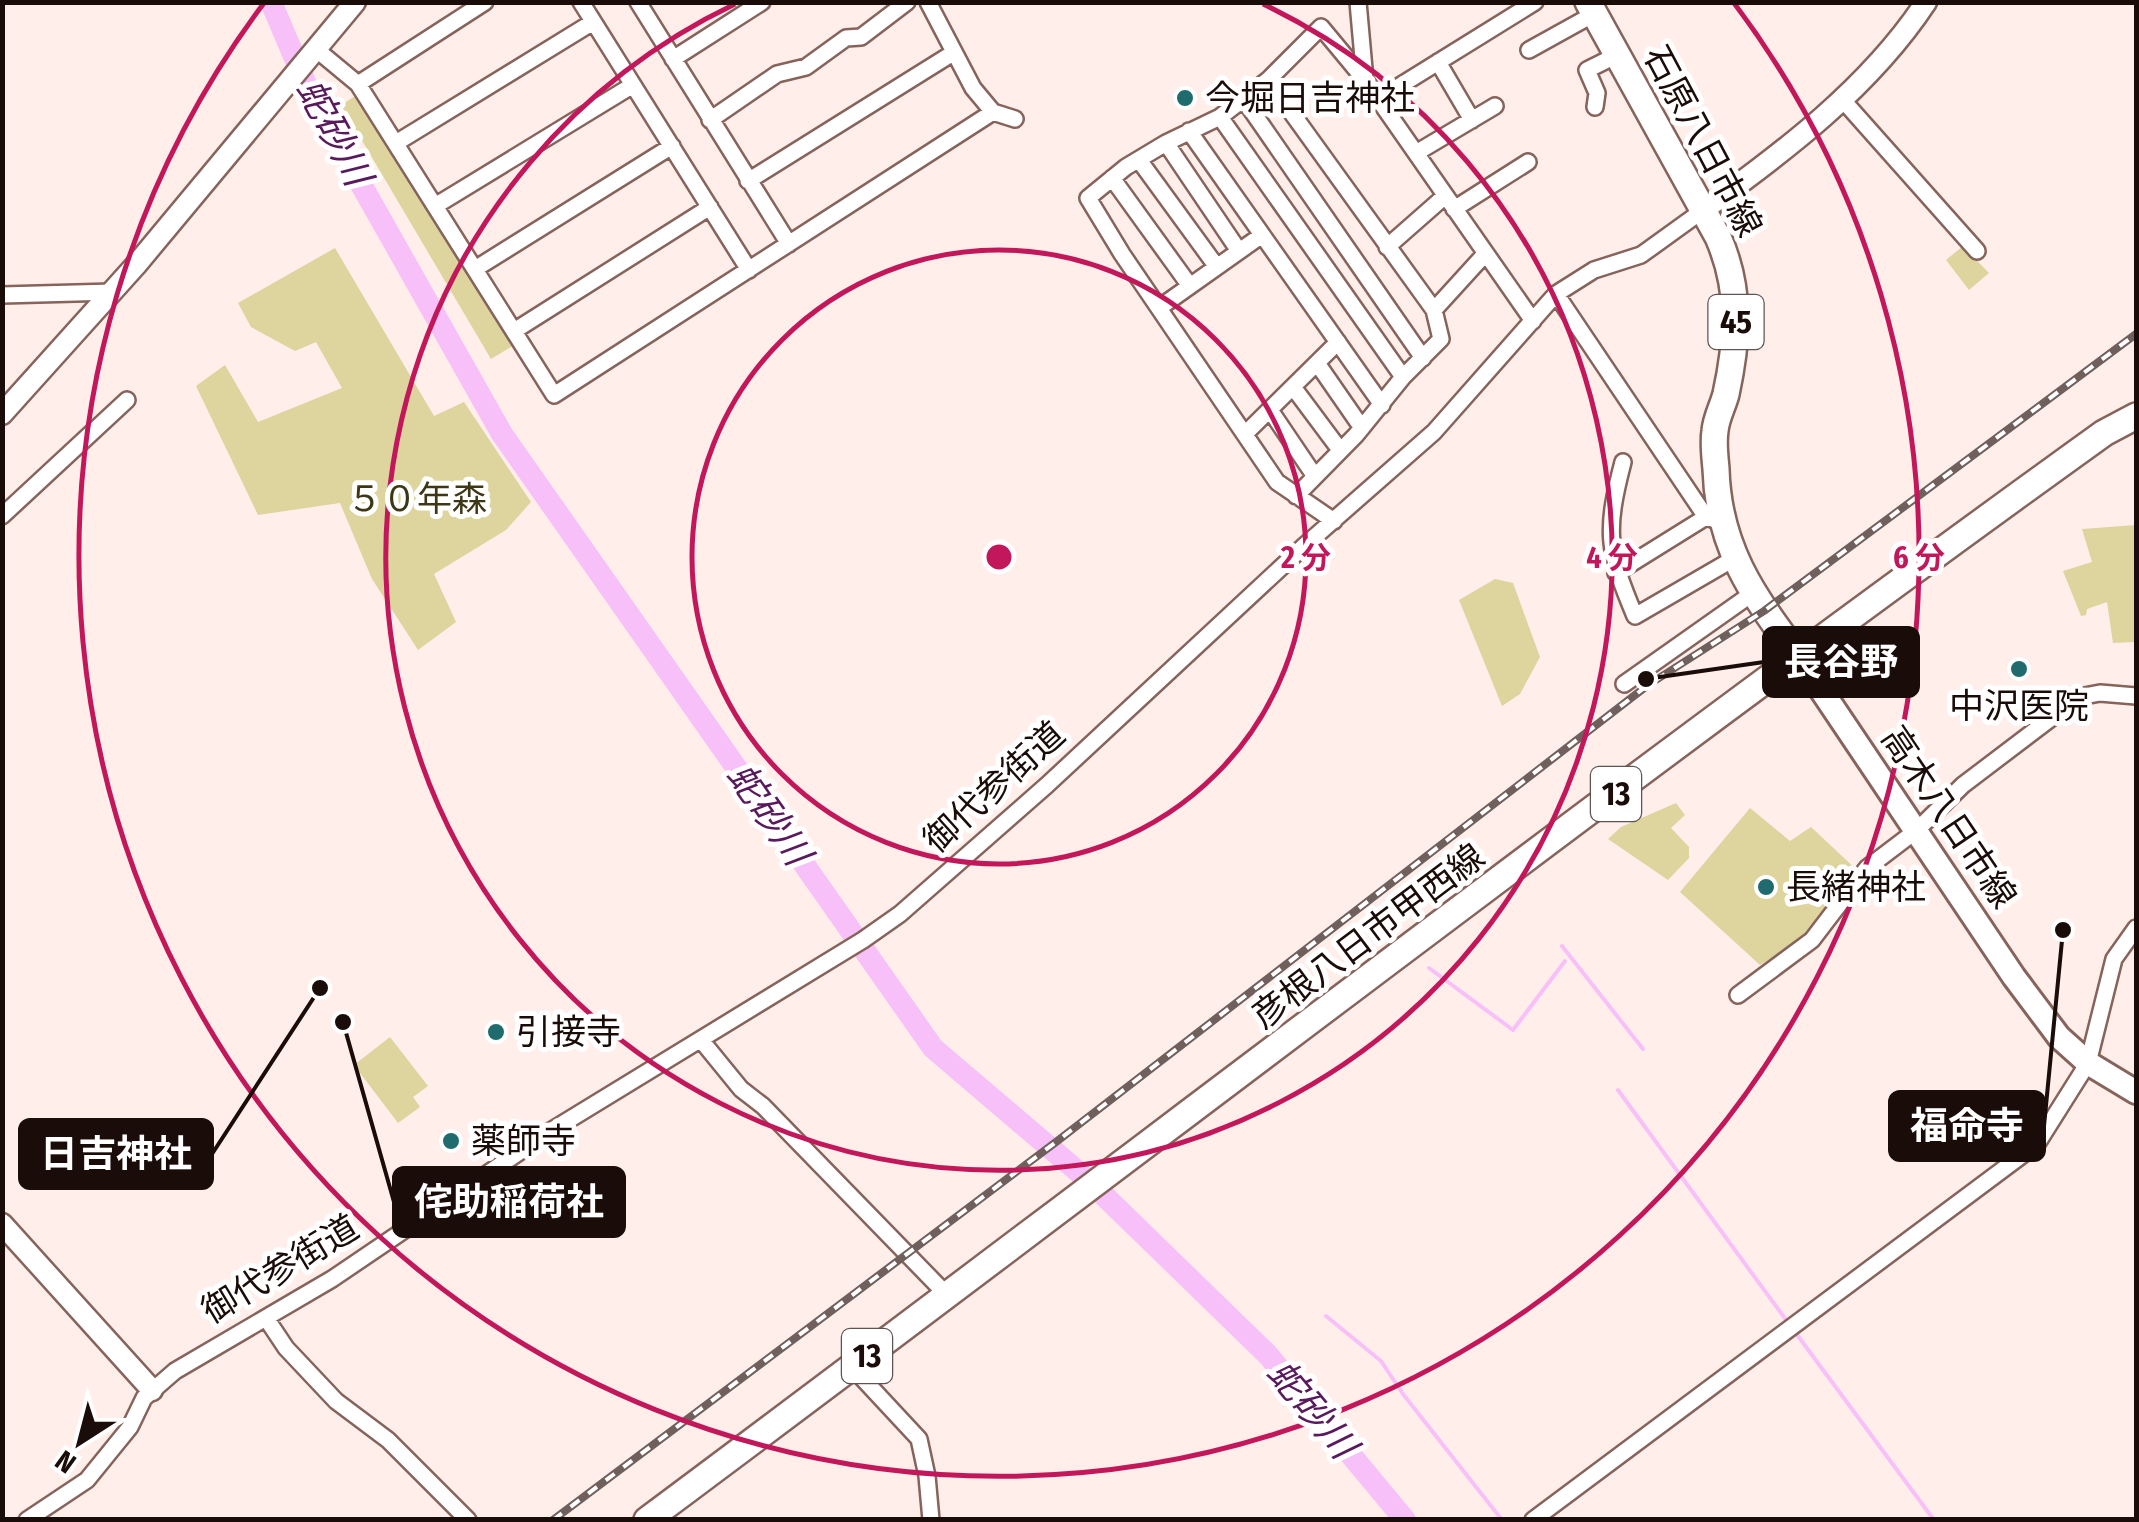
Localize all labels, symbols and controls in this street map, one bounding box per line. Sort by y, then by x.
street label: 石原八日市線 [1635,38,1771,244]
water label: 蛇砂川 [287,71,383,197]
place label: 今堀日吉神社 [1205,77,1415,119]
marker: 今堀日吉神社 [1174,87,1196,109]
road number: 45 [1708,295,1764,349]
park label: ５０年森 [347,478,487,520]
centre of rings [981,539,1017,575]
text: 2 分 [1280,540,1331,576]
text: 4 分 [1586,540,1638,576]
text: 6 分 [1893,540,1945,576]
callout: 長谷野 [1764,628,1918,696]
text: 長谷野 [1784,639,1898,685]
marker: 中沢医院 [2008,658,2030,680]
place label: 中沢医院 [1949,685,2089,727]
street label: 御代参街道 [915,713,1073,861]
street label: 高木八日市線 [1873,718,2025,916]
water label: 蛇砂川 [717,754,823,877]
road number: 13 [1591,767,1641,821]
street label: 彦根八日市甲西線 [1244,835,1492,1037]
place label: 長緒神社 [1786,866,1926,908]
marker: 長緒神社 [1755,876,1777,898]
place label: 引接寺 [516,1011,621,1053]
marker: 引接寺 [485,1021,507,1043]
callout: 福命寺 [1890,1092,2044,1160]
text: 福命寺 [1910,1103,2024,1149]
callout: 日吉神社 [20,1120,212,1188]
place label: 薬師寺 [471,1120,576,1162]
marker: 薬師寺 [440,1130,462,1152]
text: 日吉神社 [40,1131,192,1177]
callout: 侘助稲荷社 [394,1168,624,1236]
text: 侘助稲荷社 [414,1179,604,1225]
street label: 御代参街道 [194,1206,366,1332]
road number: 13 [842,1329,892,1383]
water label: 蛇砂川 [1258,1351,1369,1471]
north arrow [30,1392,130,1492]
text: N [49,1444,82,1480]

